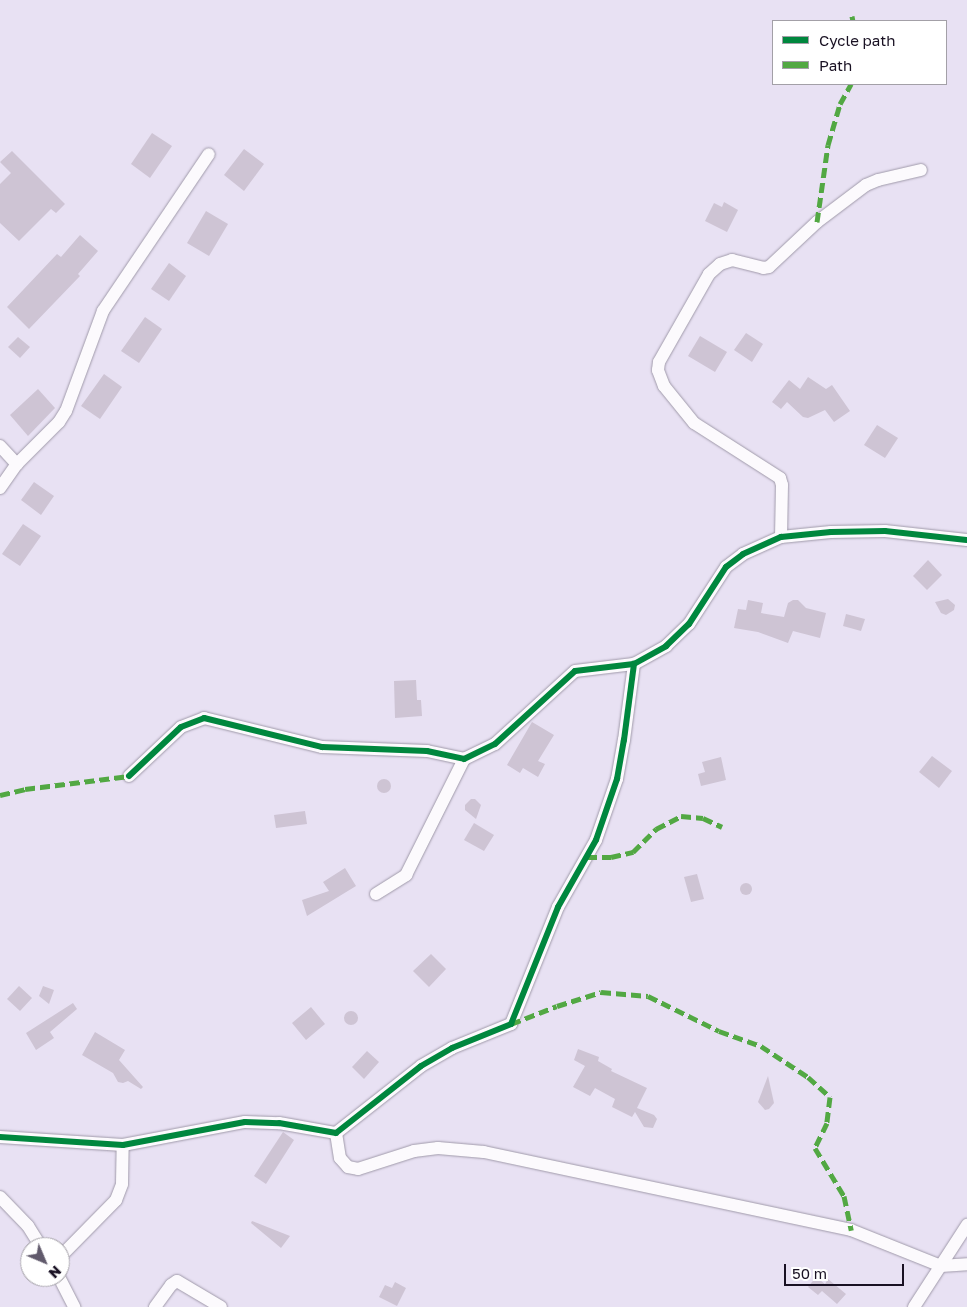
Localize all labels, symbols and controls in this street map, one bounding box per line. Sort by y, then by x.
legend [772,20,947,85]
text: Cycle path [819,31,895,49]
text: Path [819,56,852,74]
north arrow [20,1237,70,1287]
scale bar [787,1254,907,1286]
text: N [45,1262,65,1282]
text: 50 m [792,1264,827,1282]

